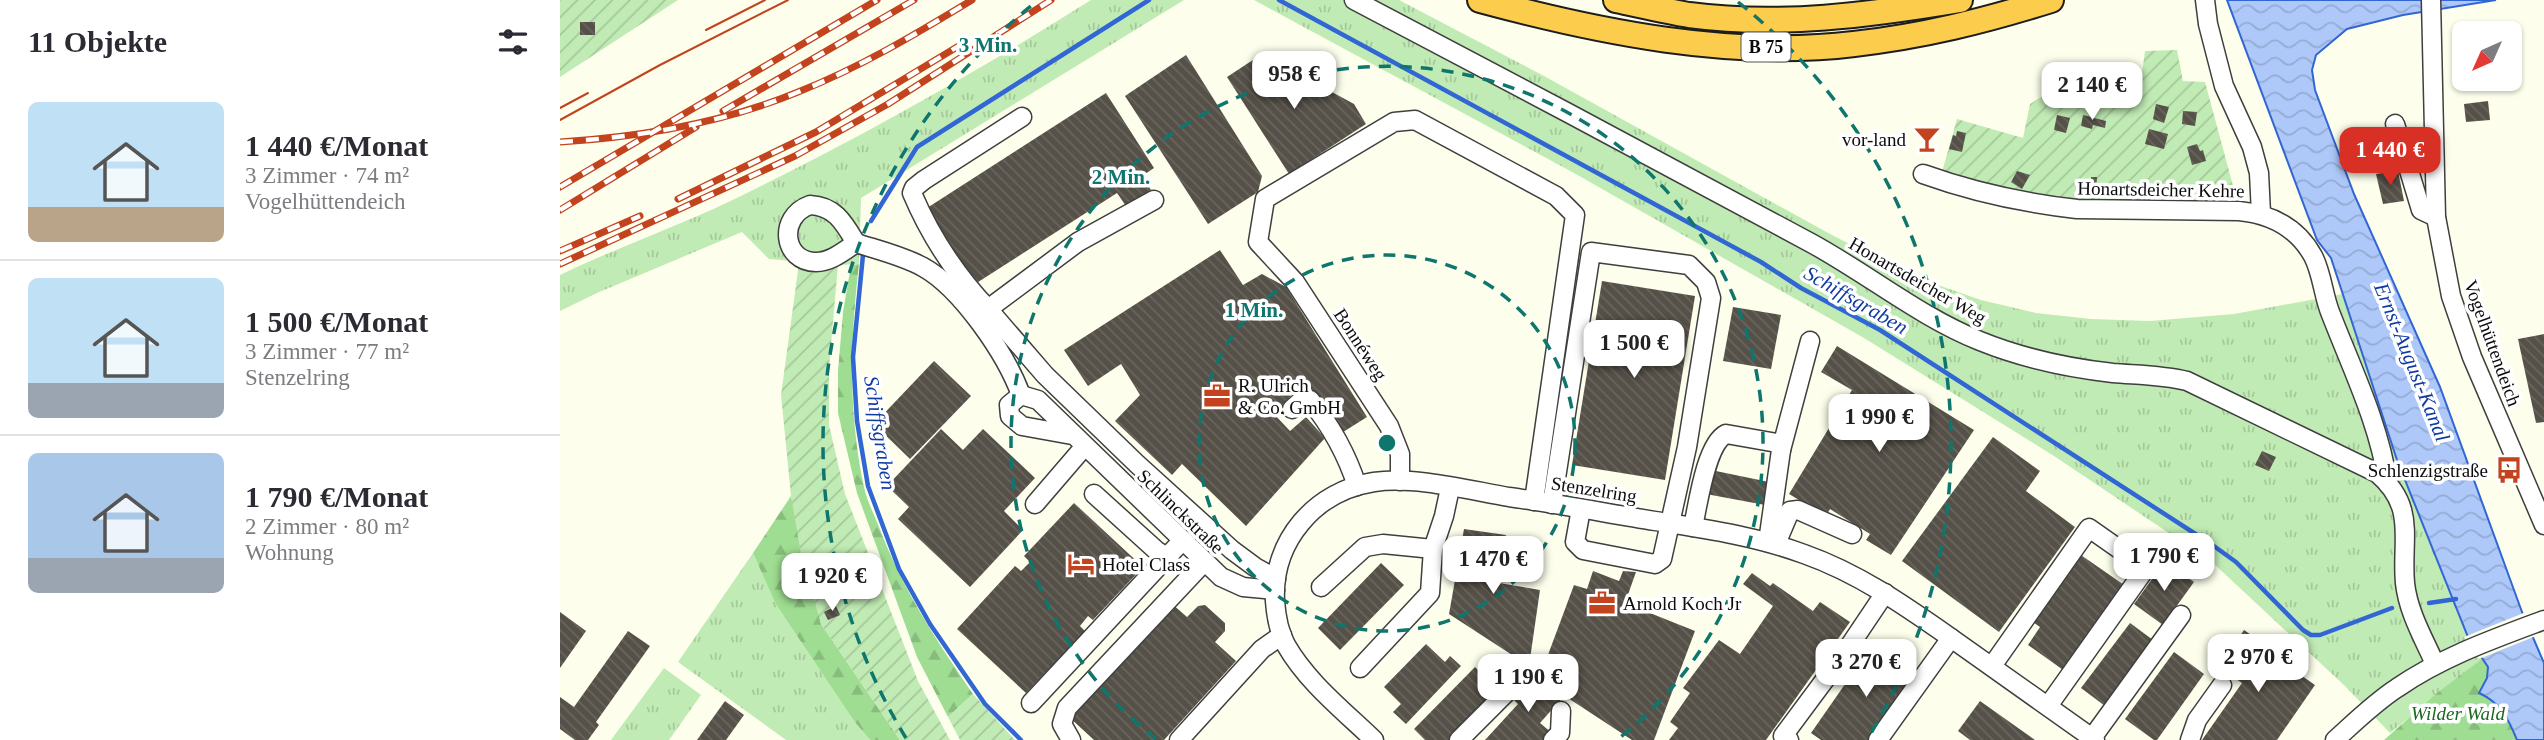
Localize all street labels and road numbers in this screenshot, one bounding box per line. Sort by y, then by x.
road number: B 75 [1742,32,1790,62]
street label: Honartsdeicher Kehre [2077,178,2245,201]
street label: Honartsdeicher Weg [1845,233,1990,328]
street label: Vogelhüttendeich [2460,277,2525,410]
street label: Bonnéweg [1330,304,1392,384]
street label: Schlinckstraße [1133,465,1228,558]
street label: Stenzelring [1550,472,1639,507]

